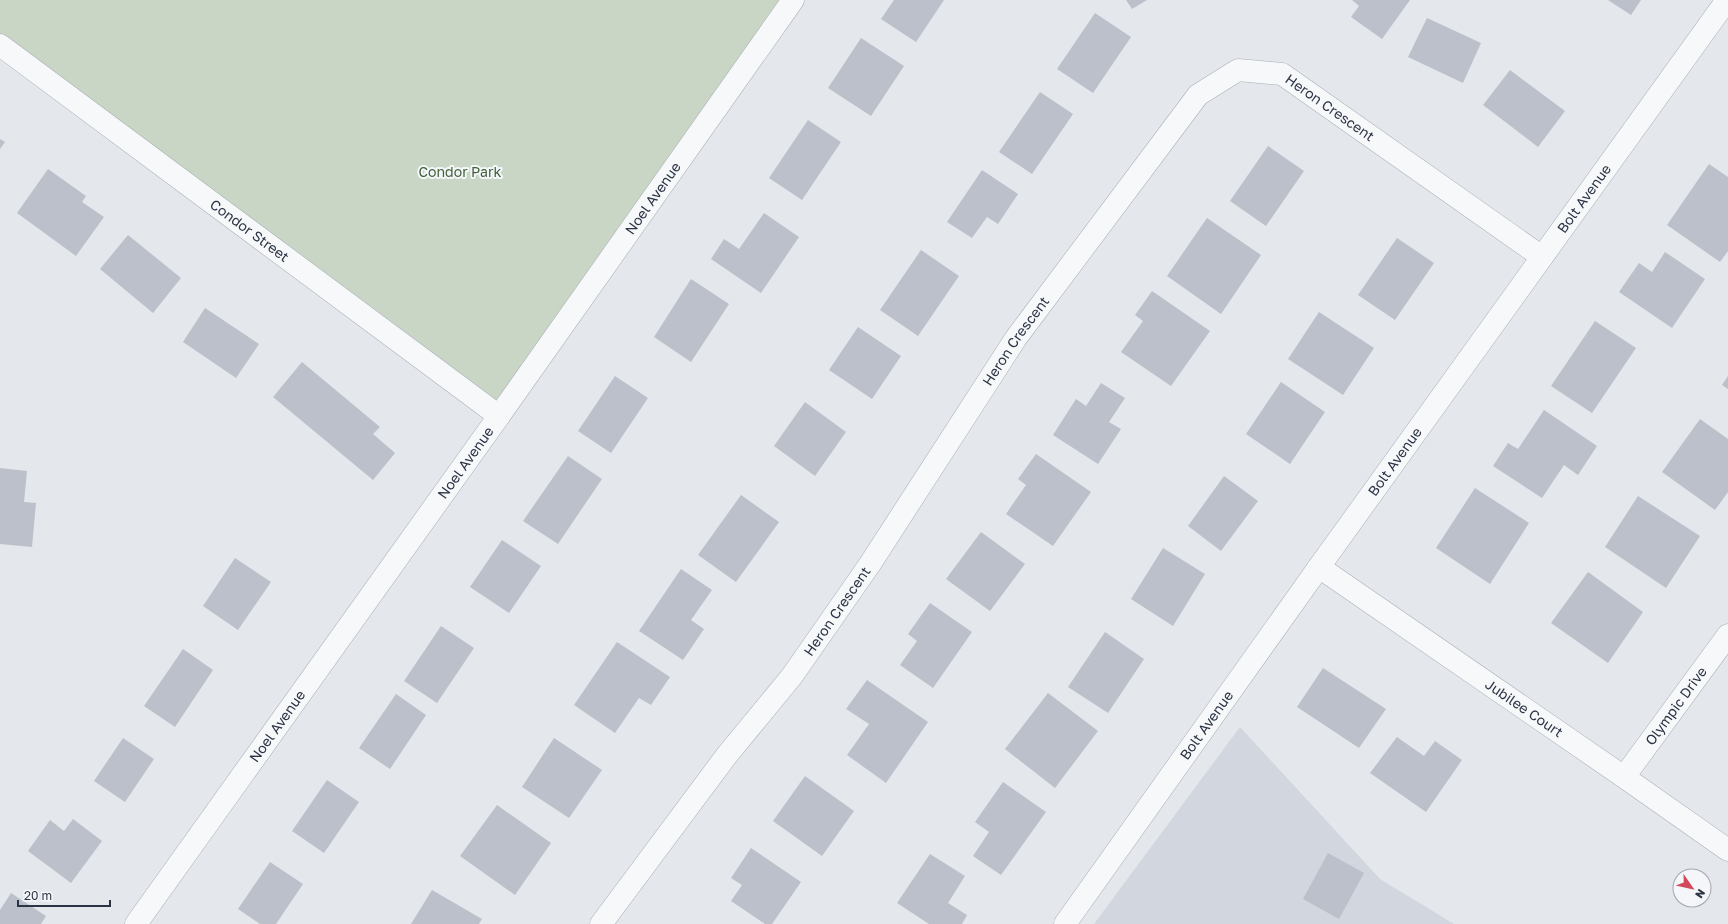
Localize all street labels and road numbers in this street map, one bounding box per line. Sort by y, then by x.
street label: Heron Crescent [1282,70,1378,144]
street label: Noel Avenue [621,159,684,237]
street label: Bolt Avenue [1553,161,1614,236]
street label: Condor Street [207,195,293,265]
street label: Heron Crescent [979,293,1052,389]
street label: Noel Avenue [434,423,497,502]
street label: Bolt Avenue [1364,424,1425,499]
street label: Heron Crescent [800,563,874,659]
street label: Olympic Drive [1641,663,1710,748]
street label: Jubilee Court [1482,675,1566,740]
street label: Noel Avenue [245,687,308,765]
street label: Bolt Avenue [1176,687,1236,763]

